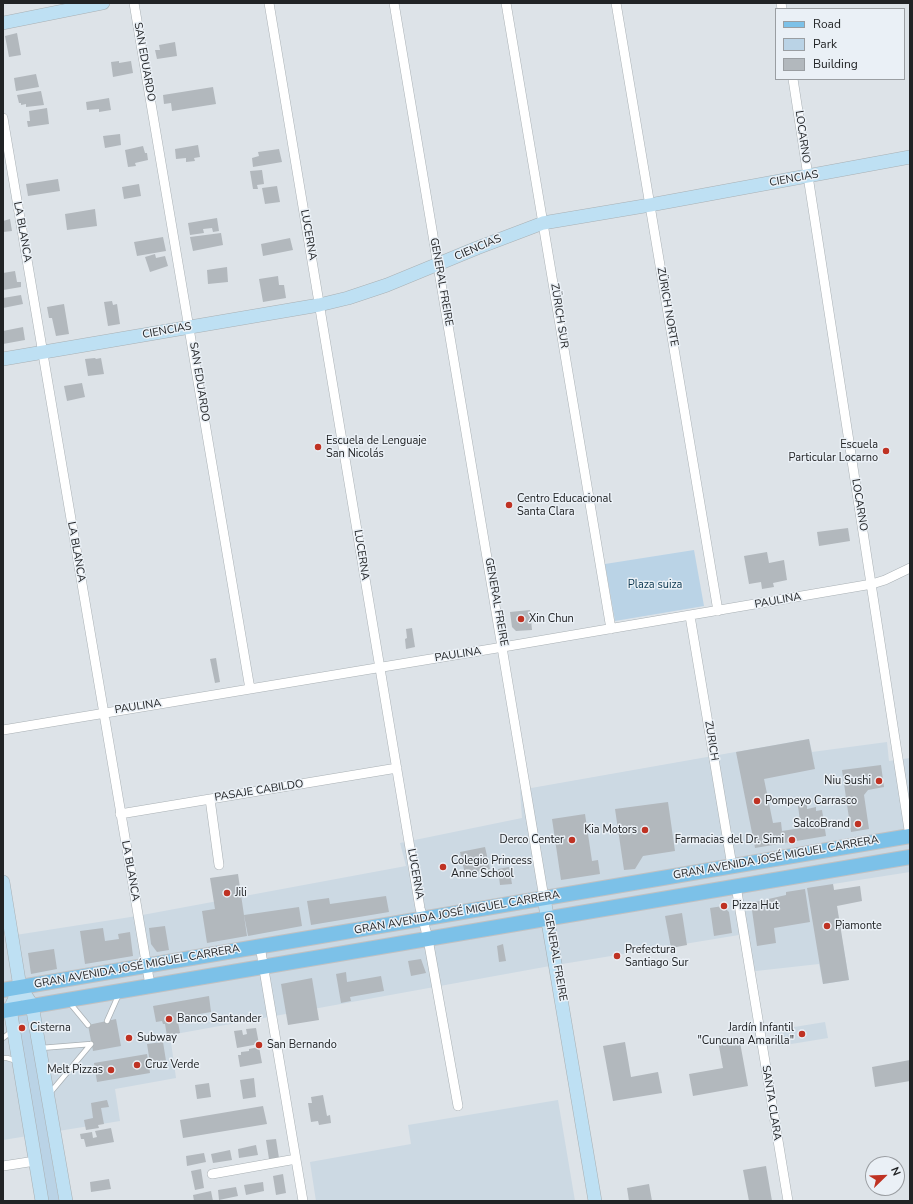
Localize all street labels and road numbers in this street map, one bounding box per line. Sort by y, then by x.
street label: SAN EDUARDO [131,21,157,103]
street label: LOCARNO [792,110,812,164]
street label: CIENCIAS [768,168,820,190]
street label: LA BLANCA [10,201,34,263]
street label: LUCERNA [297,209,319,261]
street label: CIENCIAS [453,232,503,264]
street label: GENERAL FREIRE [427,237,455,327]
street label: ZÜRICH NORTE [654,266,680,348]
street label: ZÜRICH SUR [547,283,571,349]
street label: CIENCIAS [141,320,193,342]
street label: SAN EDUARDO [186,341,212,423]
street label: LOCARNO [848,478,870,532]
street label: LA BLANCA [64,521,88,583]
street label: LUCERNA [350,529,372,581]
street label: GENERAL FREIRE [482,557,510,647]
street label: PAULINA [754,590,802,612]
street label: PAULINA [434,645,482,665]
street label: PAULINA [114,697,162,717]
street label: ZURICH [701,720,721,762]
street label: PASAJE CABILDO [214,777,304,805]
street label: GRAN AVENIDA JOSÉ MIGUEL CARRERA [672,833,880,883]
street label: LA BLANCA [118,840,142,902]
street label: LUCERNA [404,848,426,900]
street label: GRAN AVENIDA JOSÉ MIGUEL CARRERA [353,888,561,938]
street label: GENERAL FREIRE [541,912,569,1002]
street label: GRAN AVENIDA JOSÉ MIGUEL CARRERA [33,942,241,992]
street label: SANTA CLARA [759,1064,783,1142]

